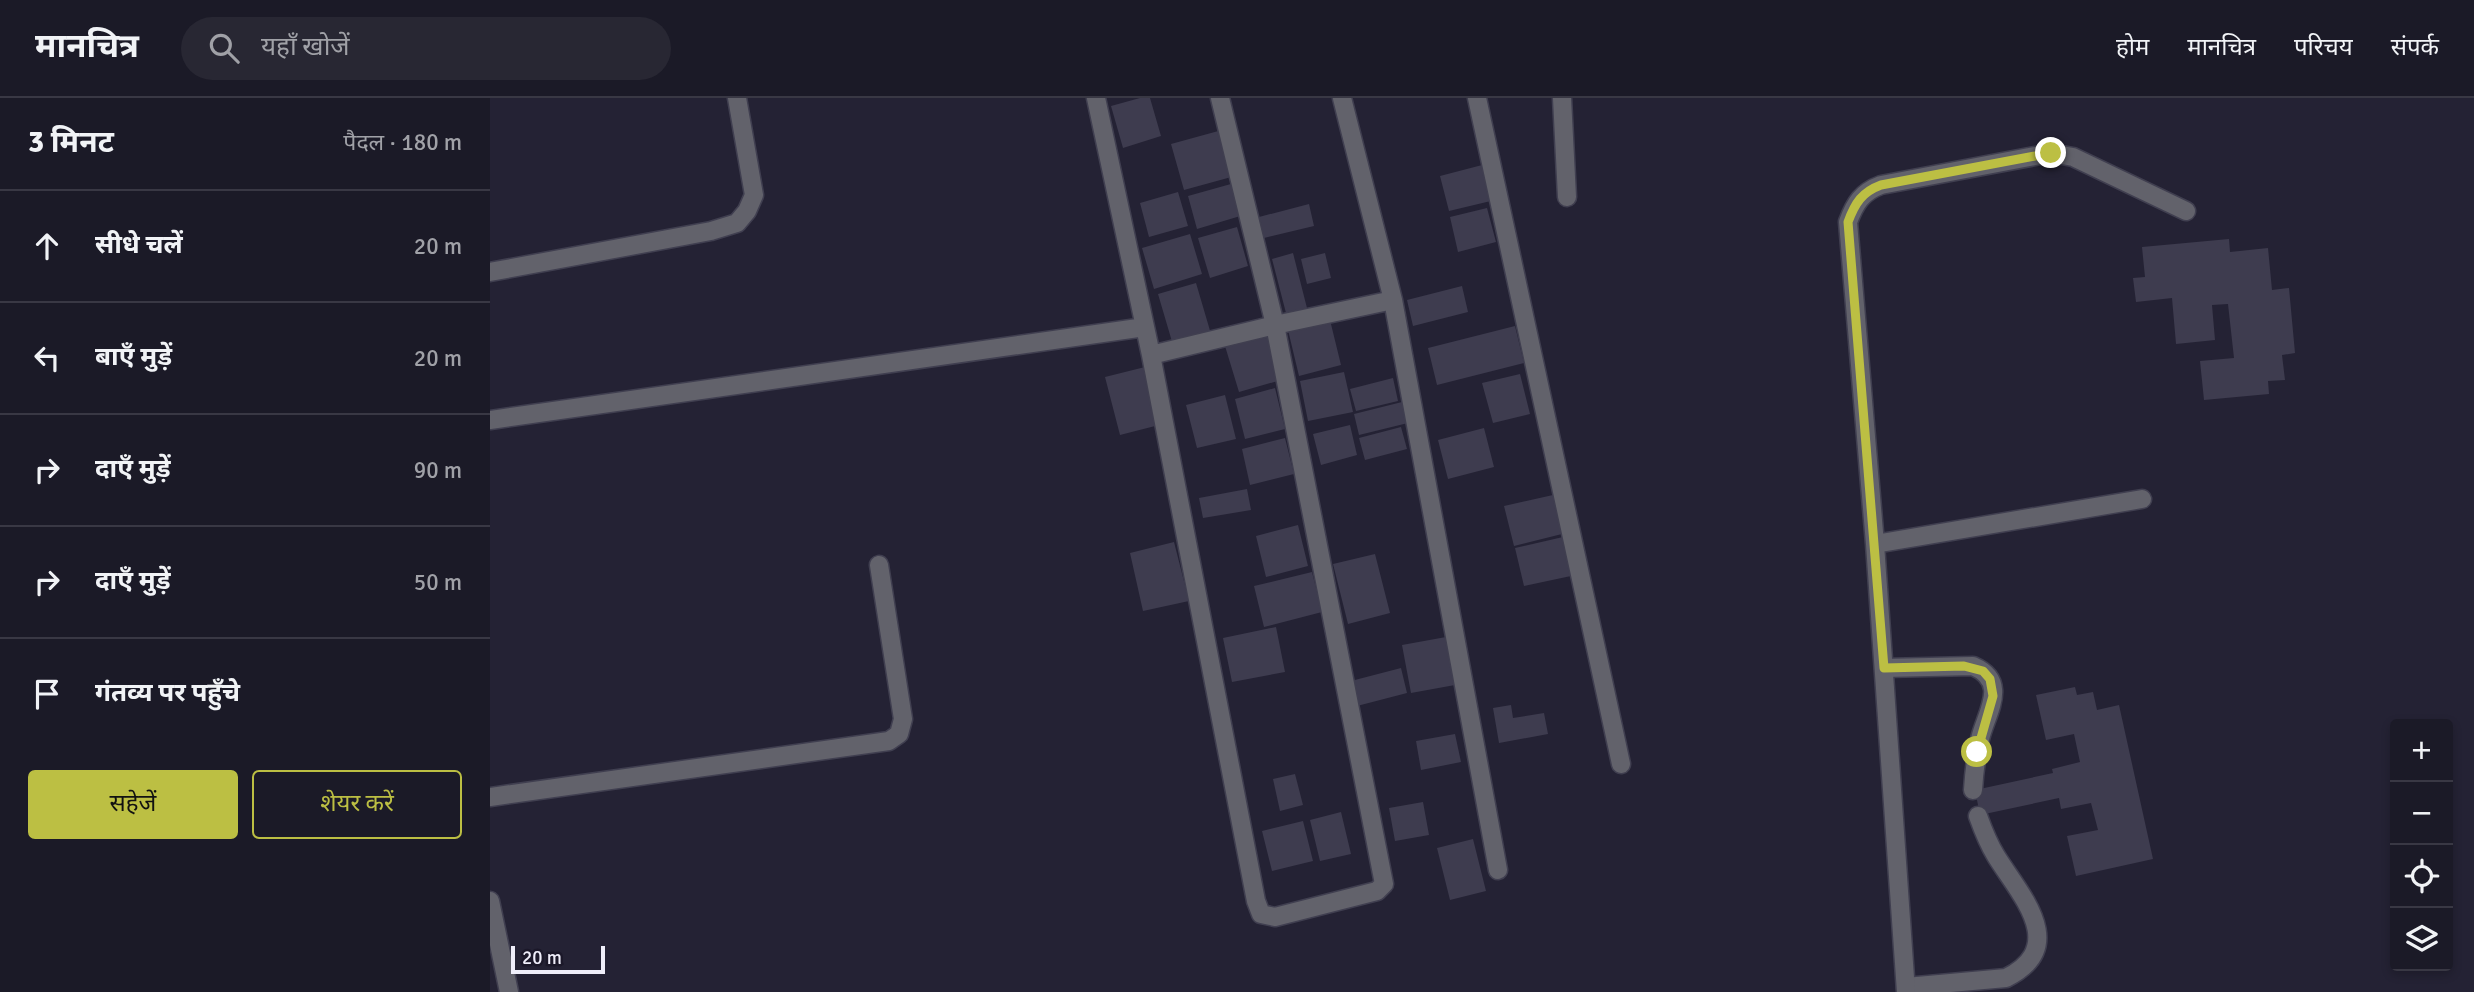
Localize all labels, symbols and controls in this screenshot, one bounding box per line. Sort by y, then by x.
search box [181,17,671,80]
text: मानचित्र [35,26,139,67]
icon: search [205,29,243,67]
text: यहाँ खोजें [261,31,350,63]
text: होम [2116,32,2149,62]
text: मानचित्र [2187,32,2256,62]
text: परिचय [2294,32,2353,62]
text: संपर्क [2391,32,2439,62]
text: 3 मिनट [28,124,114,161]
text: पैदल · 180 m [343,128,462,157]
route end [2035,137,2066,168]
icon: ahead [28,227,66,265]
text: सीधे चलें [95,229,183,261]
text: 20 m [414,232,462,261]
icon: left [28,339,66,377]
text: बाएँ मुड़ें [95,341,172,373]
text: 20 m [414,344,462,373]
icon: right [28,451,66,489]
text: दाएँ मुड़ें [95,453,171,485]
text: 90 m [414,456,462,485]
icon: right [28,563,66,601]
text: दाएँ मुड़ें [95,565,171,597]
text: 50 m [414,568,462,597]
icon: arrive [28,675,66,713]
text: गंतव्य पर पहुँचे [95,677,240,709]
map controls [2390,719,2453,971]
button: + [2390,719,2453,782]
route start [1961,736,1992,767]
button: सहेजें [28,770,238,839]
button: शेयर करें [252,770,462,839]
button: − [2390,782,2453,845]
button: locate [2390,845,2453,908]
button: layers [2390,908,2453,971]
scale bar [511,943,606,975]
text: 20 m [522,946,562,970]

